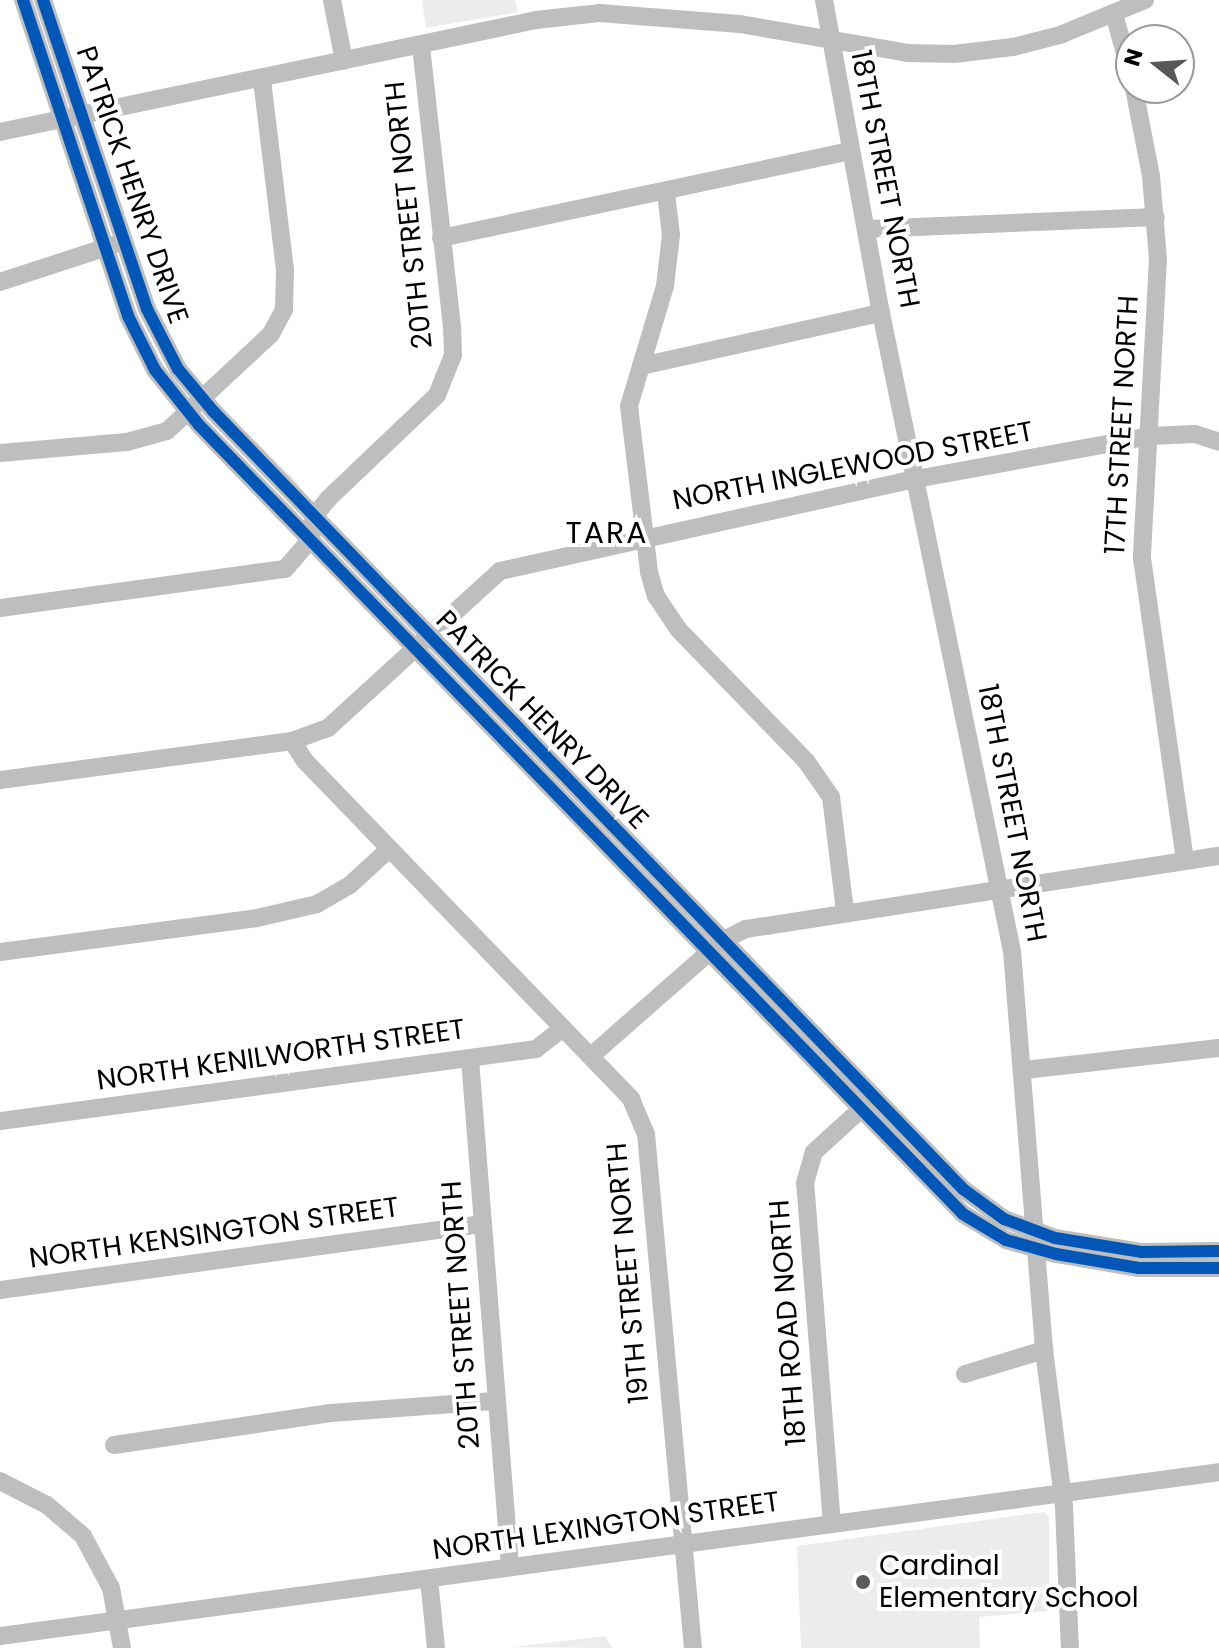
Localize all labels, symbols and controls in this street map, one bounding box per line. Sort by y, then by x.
north arrow [1115,24,1195,104]
street label: PATRICK HENRY DRIVE [69,42,195,328]
text: N [1116,45,1151,70]
street label: 18TH STREET NORTH [844,47,926,311]
street label: 20TH STREET NORTH [378,80,440,350]
street label: 17TH STREET NORTH [1098,295,1146,555]
street label: NORTH INGLEWOOD STREET [670,415,1036,517]
district label: TARA [566,515,648,551]
street label: PATRICK HENRY DRIVE [429,604,655,836]
street label: 18TH STREET NORTH [971,681,1053,945]
street label: NORTH KENILWORTH STREET [95,1013,467,1097]
street label: 19TH STREET NORTH [600,1141,656,1405]
street label: 20TH STREET NORTH [435,1180,487,1450]
street label: NORTH KENSINGTON STREET [27,1190,401,1276]
street label: 18TH ROAD NORTH [763,1199,813,1447]
street label: NORTH LEXINGTON STREET [431,1485,781,1567]
place label: Cardinal Elementary School [879,1549,1139,1615]
marker: Cardinal Elementary School [854,1573,872,1591]

